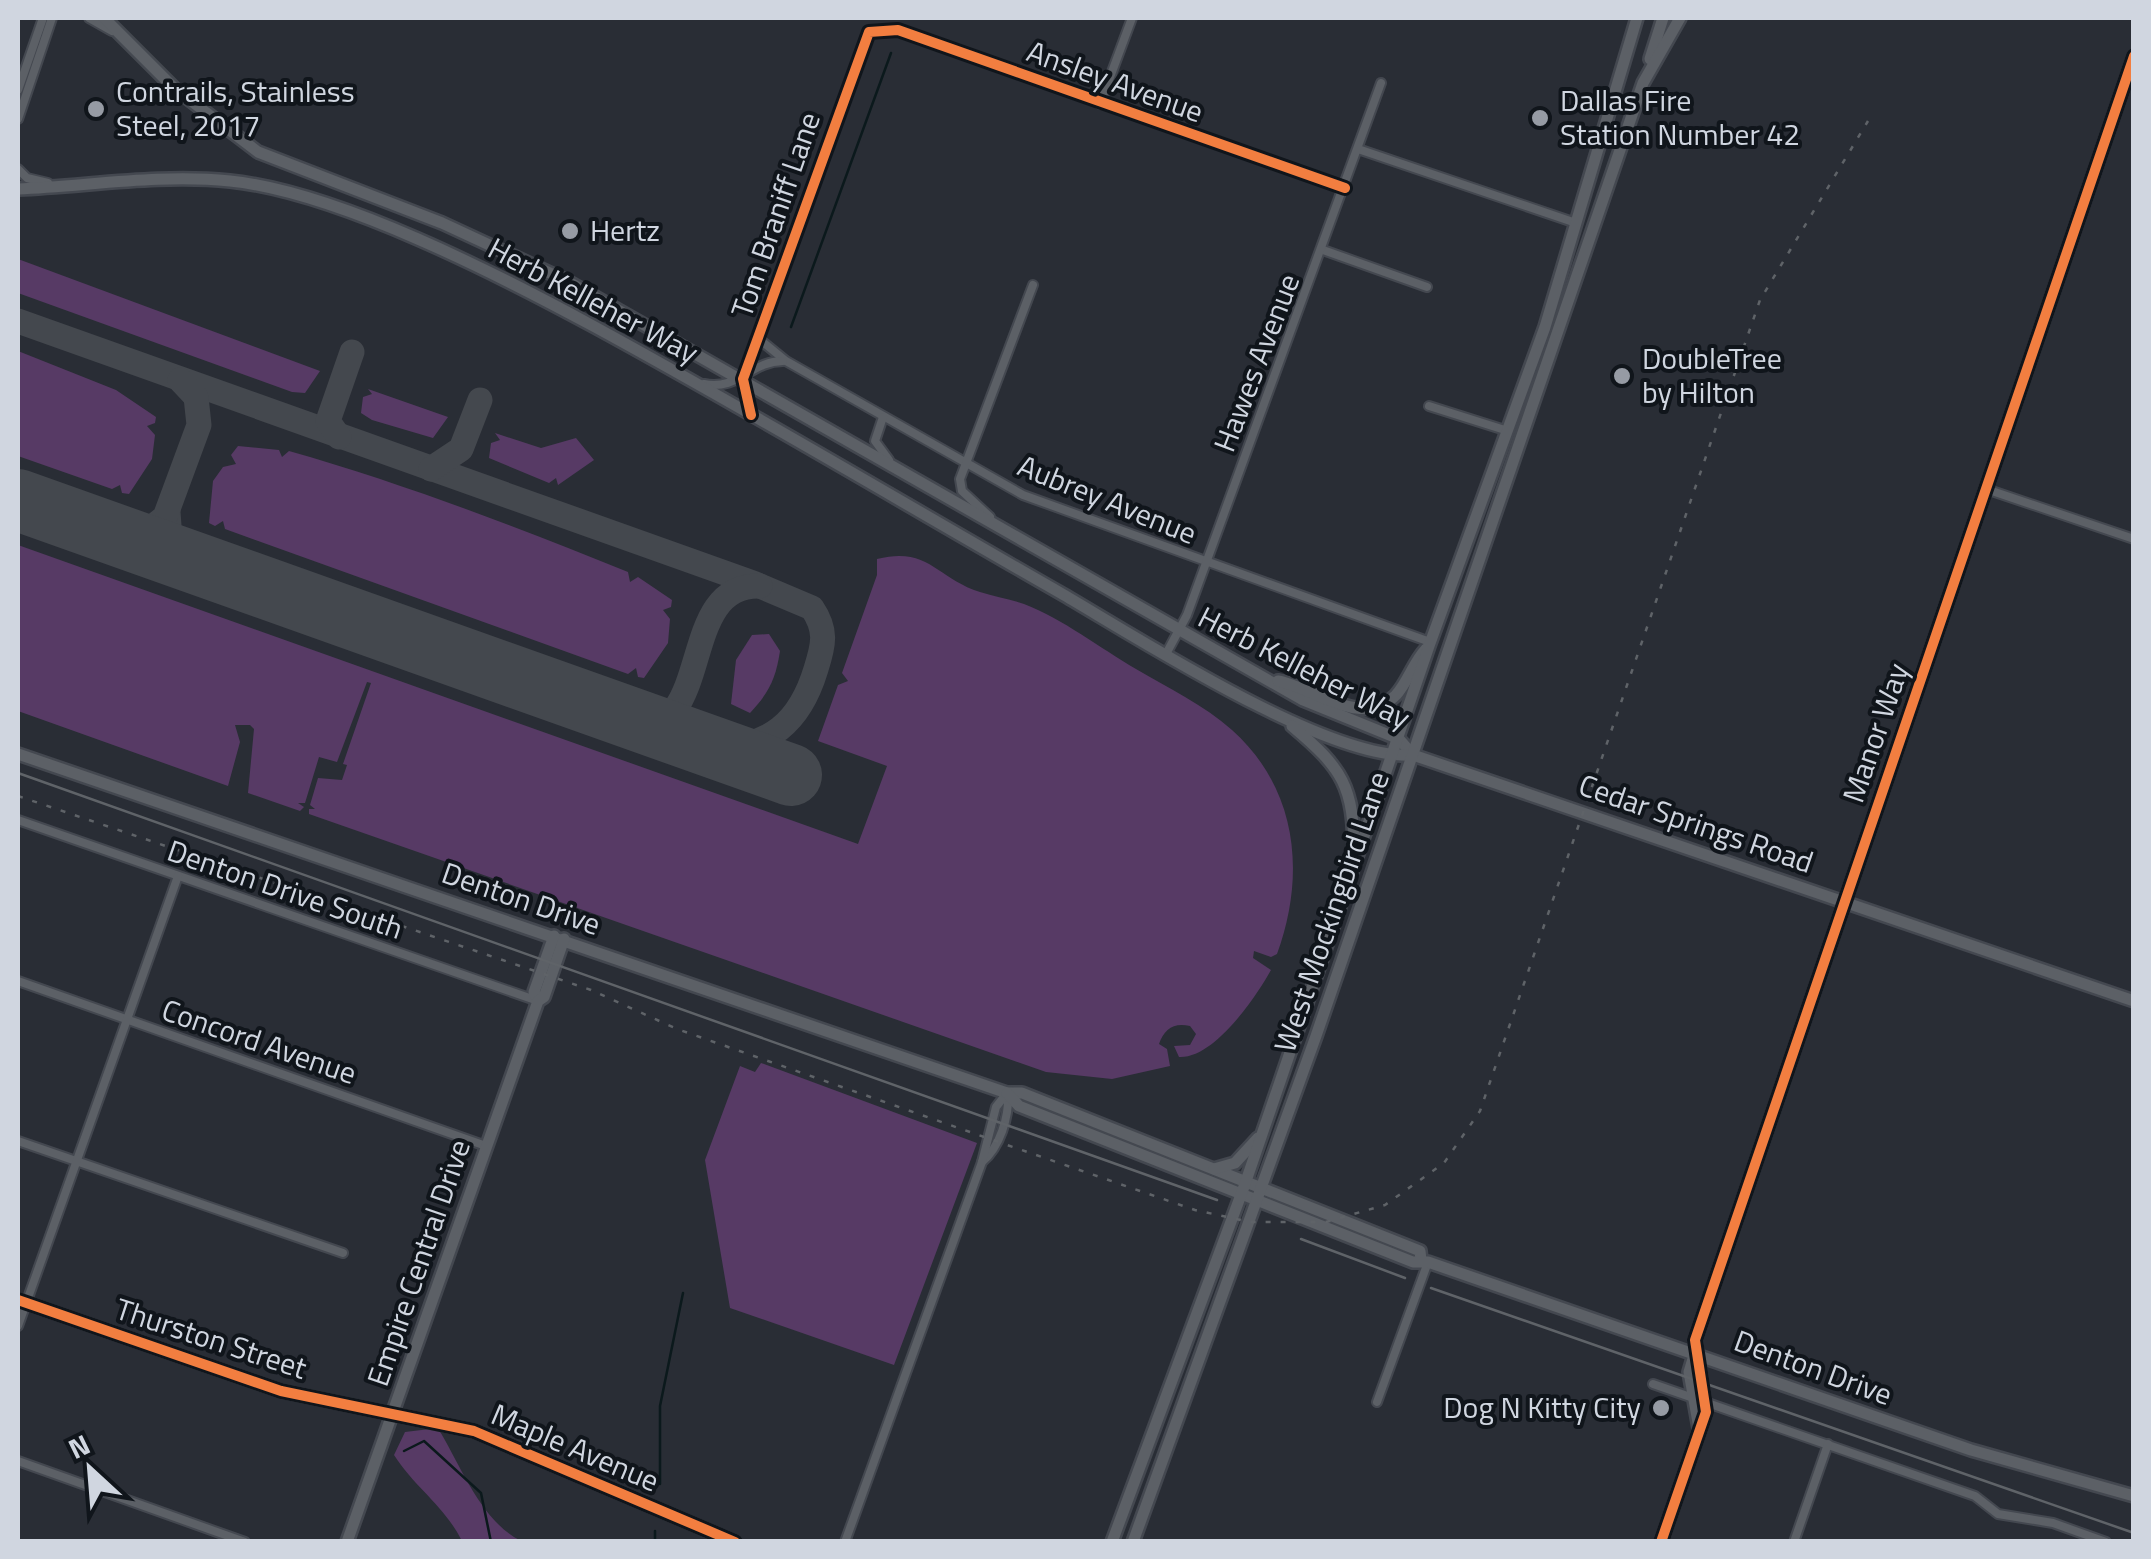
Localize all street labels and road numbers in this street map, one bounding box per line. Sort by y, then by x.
street label: Ansley Avenue [1021,28,1210,134]
street label: Tom Braniff Lane [718,106,832,323]
street label: Herb Kelleher Way [480,225,707,375]
street label: Hawes Avenue [1201,267,1311,458]
street label: Aubrey Avenue [1011,442,1204,556]
street label: Herb Kelleher Way [1190,594,1418,740]
street label: Manor Way [1830,657,1920,809]
street label: Cedar Springs Road [1573,761,1820,885]
street label: West Mockingbird Lane [1261,765,1401,1058]
street label: Denton Drive South [161,827,409,951]
street label: Denton Drive [436,849,607,947]
street label: Concord Avenue [156,986,363,1096]
street label: Empire Central Drive [354,1133,482,1392]
street label: Thurston Street [110,1285,313,1391]
street label: Denton Drive [1728,1317,1899,1417]
street label: Maple Avenue [484,1391,667,1503]

